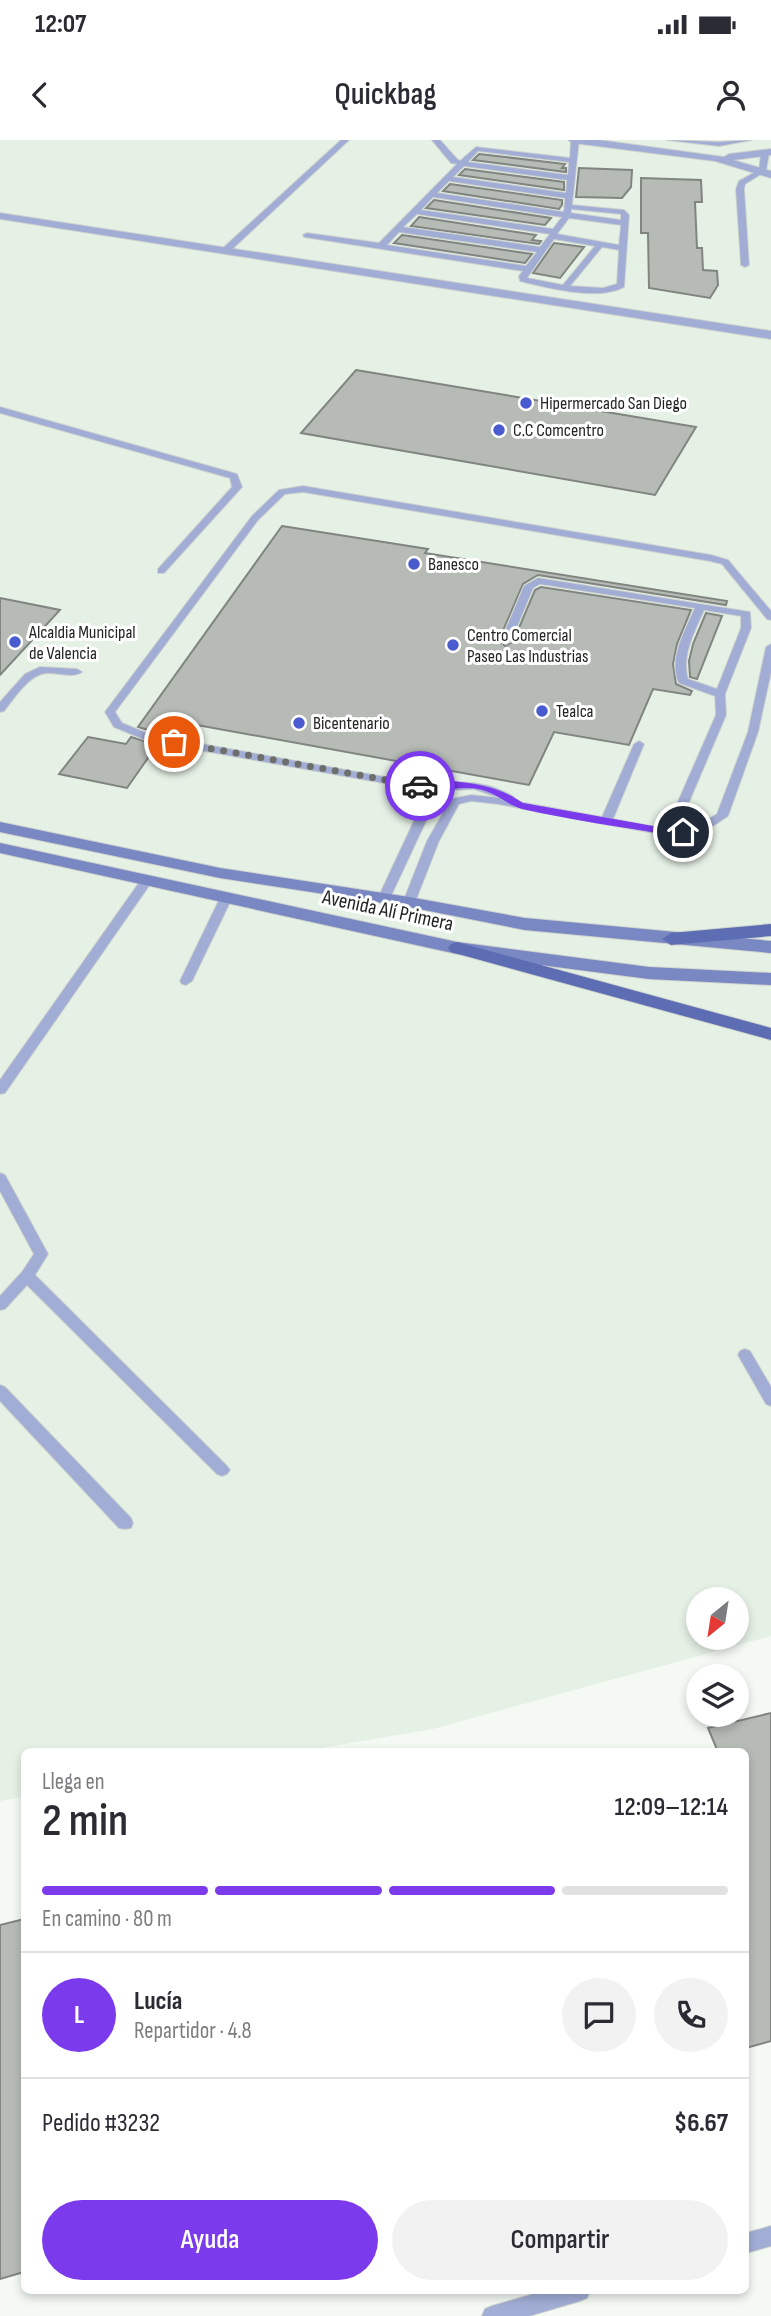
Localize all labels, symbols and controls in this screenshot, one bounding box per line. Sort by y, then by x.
text: 12:07 [35,9,86,40]
text: Quickbag [334,75,437,114]
icon: back [21,76,59,114]
icon: person [712,76,750,114]
place label: Hipermercado San Diego [540,393,687,414]
marker: Hipermercado San Diego [518,395,534,411]
place label: C.C Comcentro [513,420,604,441]
marker: C.C Comcentro [491,422,507,438]
place label: Banesco [428,554,479,575]
marker: Banesco [406,556,422,572]
place label: Alcaldia Municipal de Valencia [28,622,136,664]
place label: Centro Comercial Paseo Las Industrias [467,625,588,667]
marker: Alcaldia Municipal de Valencia [7,634,23,650]
marker: Centro Comercial Paseo Las Industrias [445,637,461,653]
place label: Tealca [556,701,594,722]
marker: Tealca [534,703,550,719]
pin [144,712,204,772]
place label: Bicentenario [313,713,390,734]
marker: Bicentenario [291,715,307,731]
icon: bag [155,723,193,761]
courier [385,751,455,821]
icon: car [401,767,439,805]
pin [653,802,713,862]
icon: home [664,813,702,851]
street label: Avenida Alí Primera [319,884,456,937]
north arrow [686,1587,749,1650]
map controls [686,1587,749,1727]
button: layers [686,1664,749,1727]
text: Llega en [42,1768,105,1796]
text: 12:09–12:14 [615,1792,728,1823]
text: 2 min [42,1794,128,1849]
text: En camino · 80 m [42,1905,172,1933]
button: chat [562,1978,636,2052]
button: phone [654,1978,728,2052]
text: Lucía [134,1986,182,2017]
text: L [74,2000,84,2031]
text: Repartidor · 4.8 [134,2017,252,2045]
text: Pedido #3232 [42,2108,160,2139]
text: $6.67 [674,2108,728,2139]
button: Ayuda [42,2200,378,2280]
button: Compartir [392,2200,728,2280]

